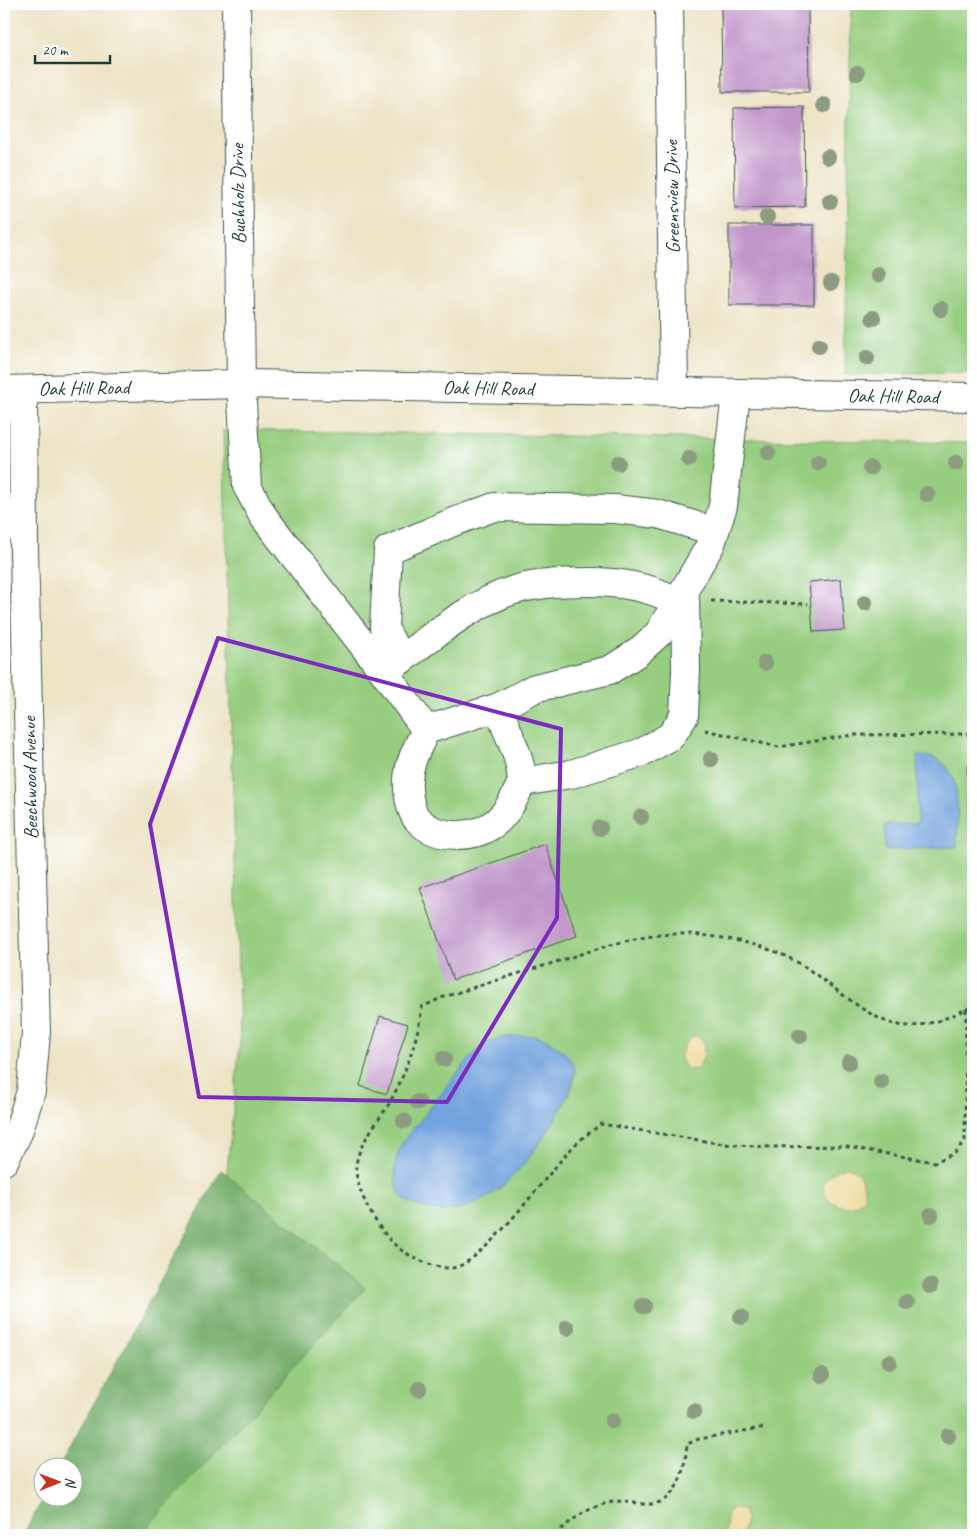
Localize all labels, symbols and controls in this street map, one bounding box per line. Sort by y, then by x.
scale bar [35,32,110,64]
text: 20 m [42,41,69,60]
street label: Greensview Drive [658,139,685,254]
street label: Buchholz Drive [225,142,251,244]
street label: Oak Hill Road [38,375,133,401]
street label: Oak Hill Road [442,375,537,401]
street label: Oak Hill Road [847,383,942,409]
street label: Beechwood Avenue [16,715,44,840]
north arrow [32,1456,82,1506]
text: N [62,1477,79,1489]

